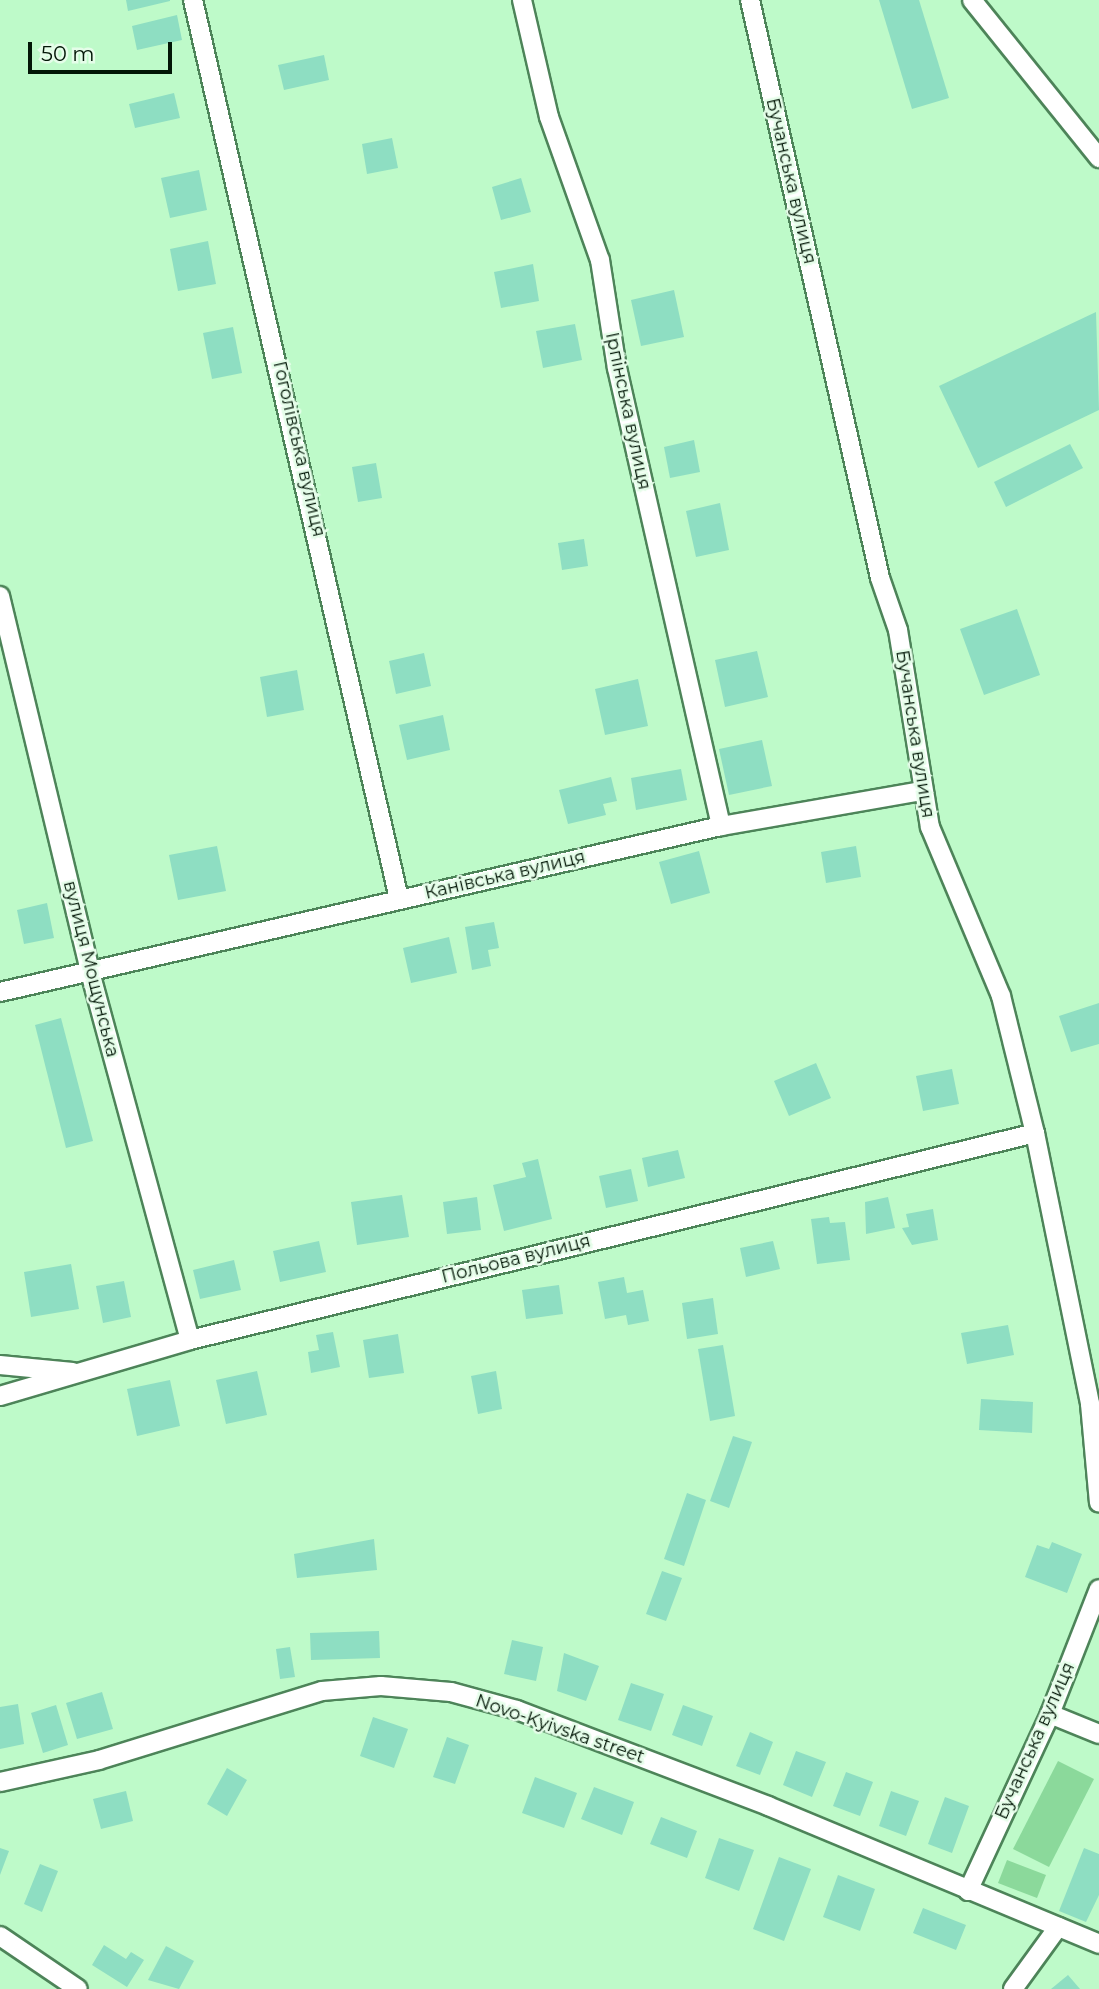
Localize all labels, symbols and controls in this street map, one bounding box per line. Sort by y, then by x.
scale bar [32,28,175,72]
text: 50 m [41,41,95,66]
street label: Бучанська вулиця [761,96,821,266]
street label: Ірпінська вулиця [601,330,655,492]
street label: Гоголівська вулиця [268,359,330,539]
street label: Бучанська вулиця [891,649,939,819]
street label: Канівська вулиця [423,846,587,904]
street label: вулиця Мощунська [59,879,123,1059]
street label: Польова вулиця [439,1230,593,1288]
street label: Бучанська вулиця [991,1659,1079,1823]
street label: Novo-Kyivska street [473,1690,647,1768]

